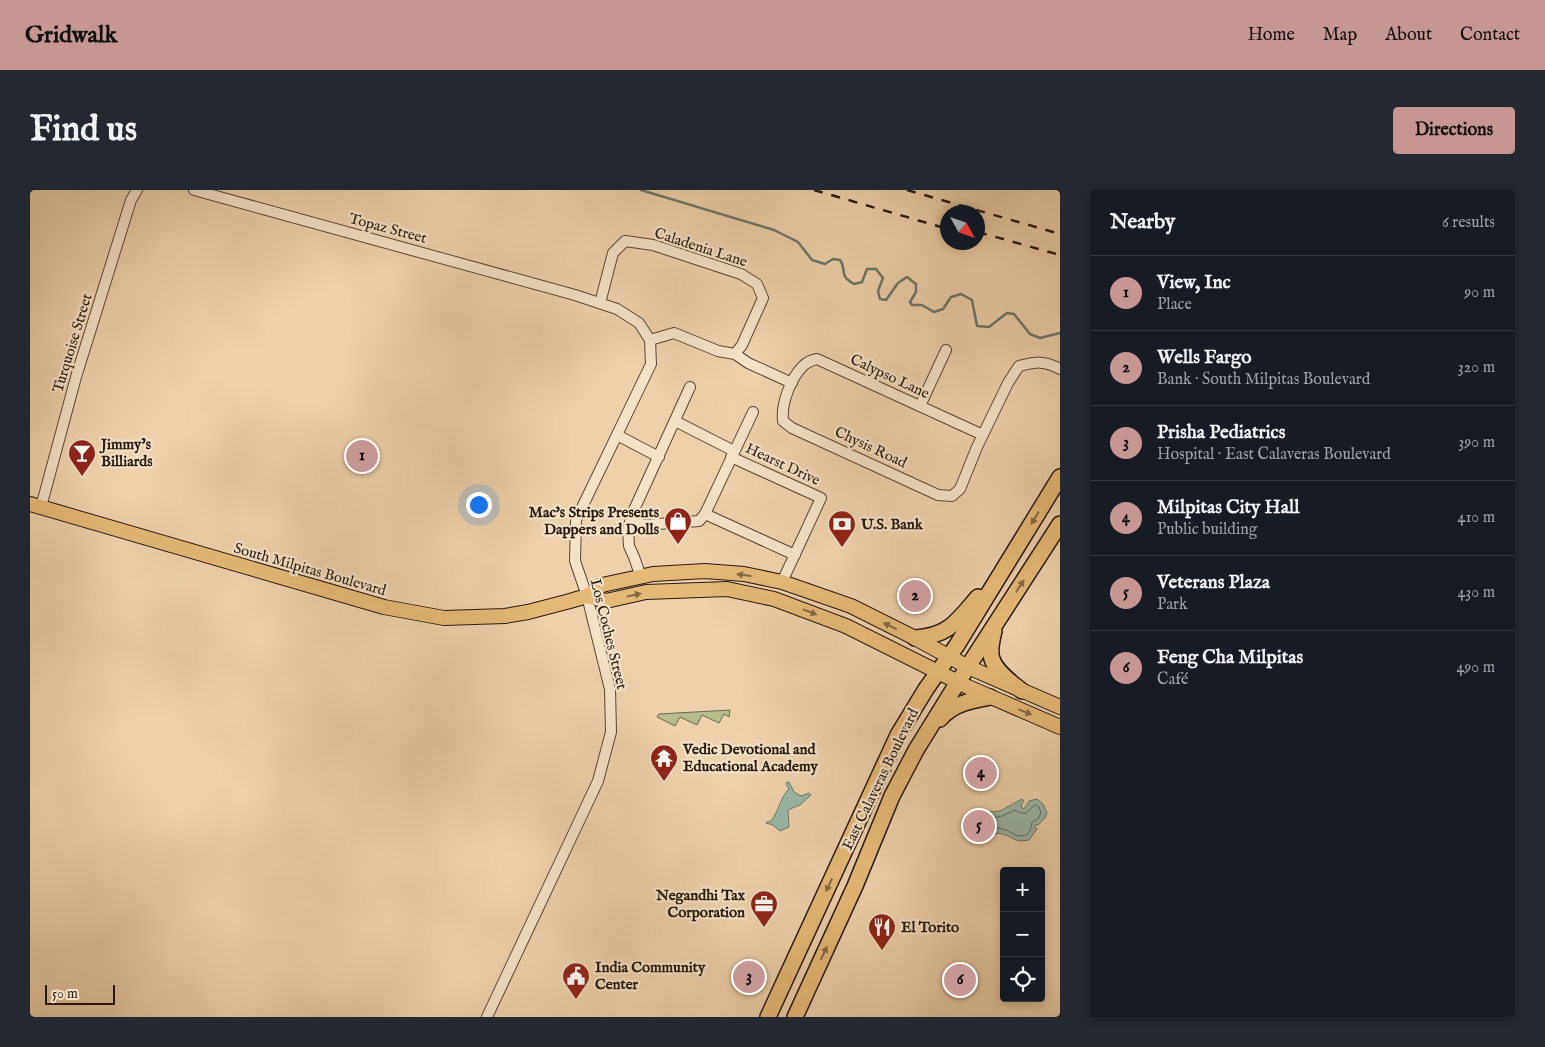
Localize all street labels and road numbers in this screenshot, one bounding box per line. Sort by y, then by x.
street label: Topaz Street [347,209,429,248]
street label: Caladenia Lane [652,224,750,271]
street label: Turquoise Street [48,291,97,395]
street label: Calypso Lane [847,350,933,403]
street label: Chysis Road [832,422,911,473]
street label: Hearst Drive [742,439,823,490]
street label: South Milpitas Boulevard [231,539,389,601]
street label: Los Coches Street [586,577,631,691]
street label: East Calaveras Boulevard [838,704,923,853]

